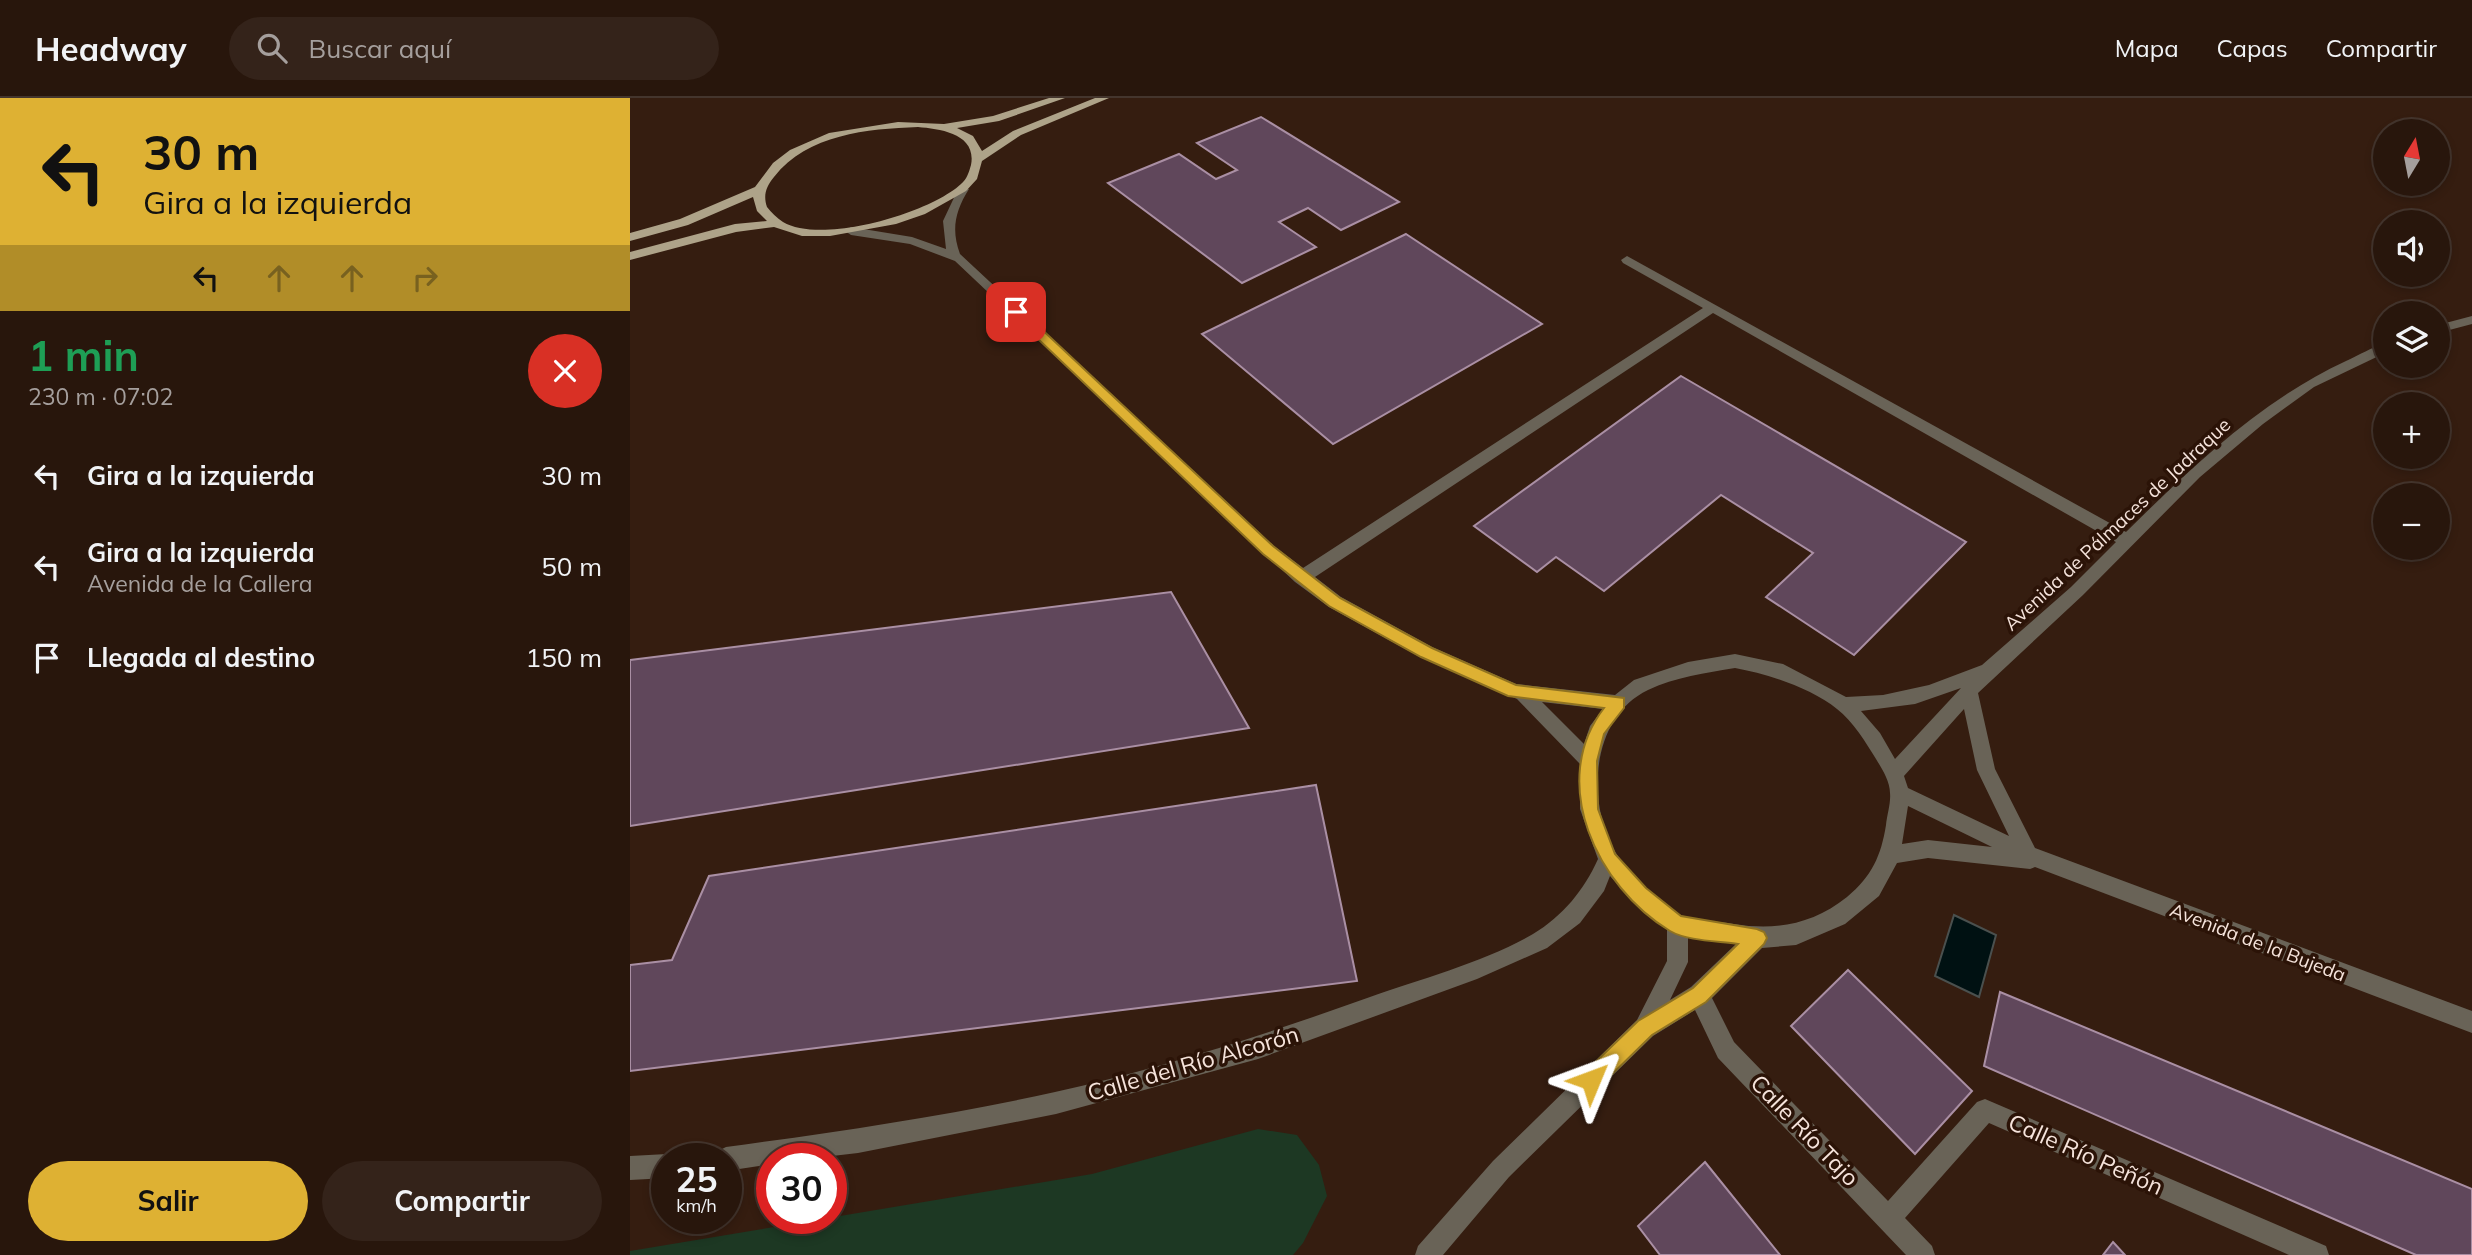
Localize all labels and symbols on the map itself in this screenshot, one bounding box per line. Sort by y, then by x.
north arrow [2373,119,2450,196]
pin [986,282,1046,342]
street label: Avenida de Pálmaces de Jadraque [1999,413,2235,635]
street label: Avenida de la Bujeda [2167,897,2349,987]
street label: Calle del Río Alcorón [1084,1019,1302,1107]
position arrow [1554,1043,1628,1117]
street label: Calle Río Tajo [1745,1068,1865,1192]
street label: Calle Río Peñón [2004,1107,2168,1201]
speed limit sign: 30 [756,1143,847,1234]

